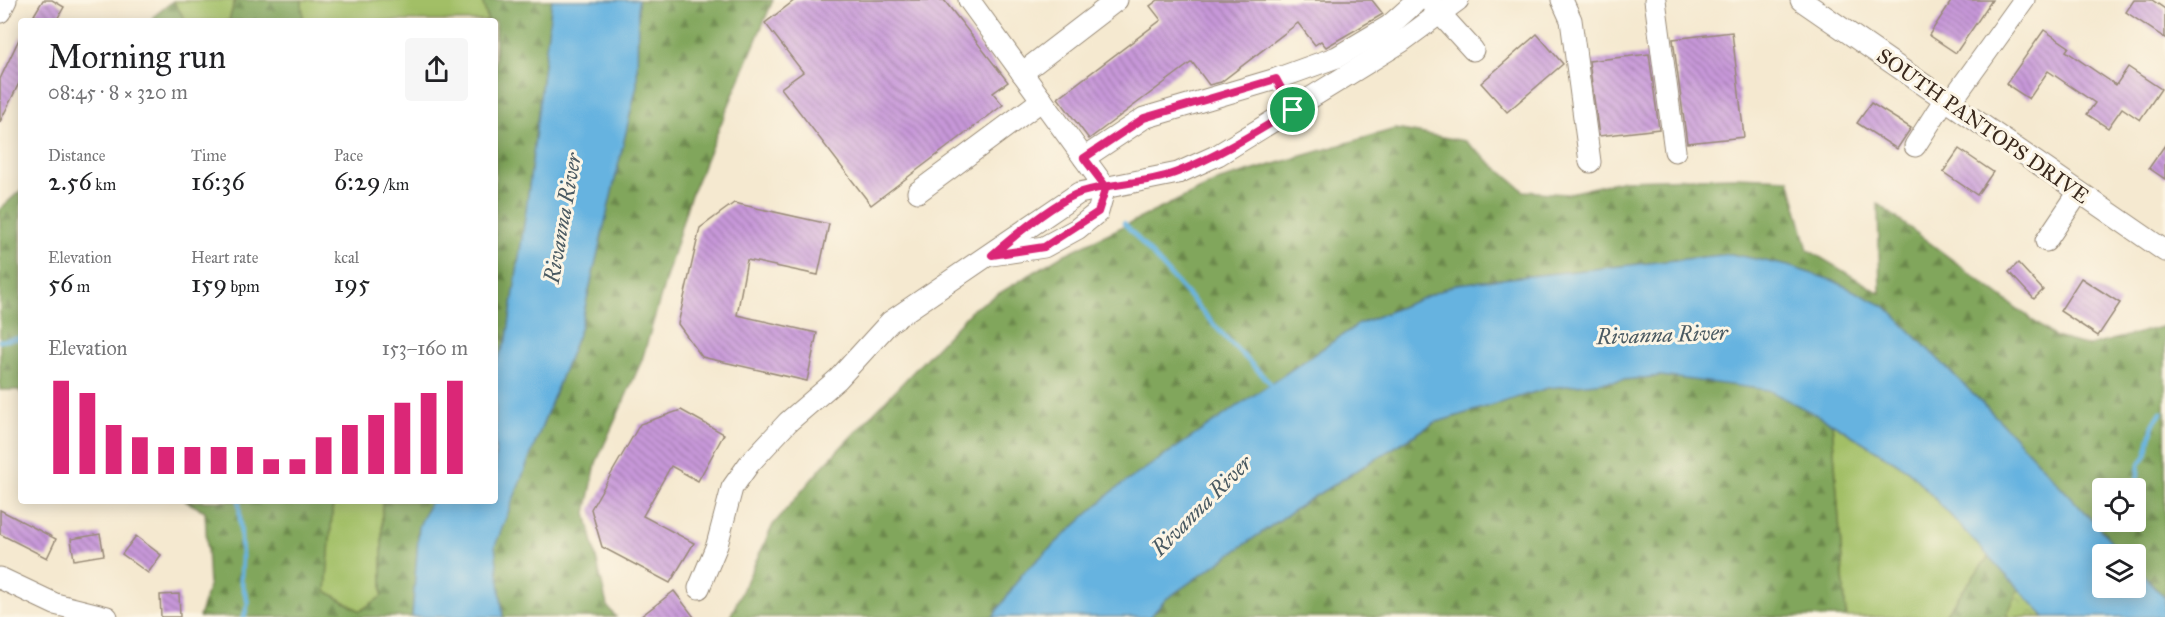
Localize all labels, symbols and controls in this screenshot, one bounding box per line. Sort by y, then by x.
text: Morning run [48,37,226,77]
button: share [405,38,468,101]
street label: SOUTH PANTOPS DRIVE [1872,43,2094,209]
text: 08:45 · 8 × 320 m [48,80,188,104]
pin [1267,84,1318,135]
icon: arrive [1276,93,1309,126]
text: Distance [48,146,105,165]
text: Time [191,146,226,165]
text: Pace [334,146,363,165]
water label: Rivanna River [538,149,588,286]
text: 2.56 [48,165,92,197]
text: 16:36 [191,165,245,197]
text: 6:29 [334,165,381,197]
text: km [92,175,116,194]
text: /km [381,175,409,194]
text: Elevation [48,248,112,267]
text: Heart rate [191,248,258,267]
text: kcal [334,248,359,267]
text: 56 [48,267,73,299]
text: 159 [191,267,227,299]
text: 195 [334,267,370,299]
text: m [73,277,90,296]
text: bpm [227,277,260,296]
water label: Rivanna River [1595,319,1730,350]
text: Elevation [48,336,127,360]
text: 153–160 m [382,336,468,360]
water label: Rivanna River [1145,448,1259,562]
map controls [2092,478,2146,598]
button: locate [2092,478,2146,532]
button: layers [2092,544,2146,598]

